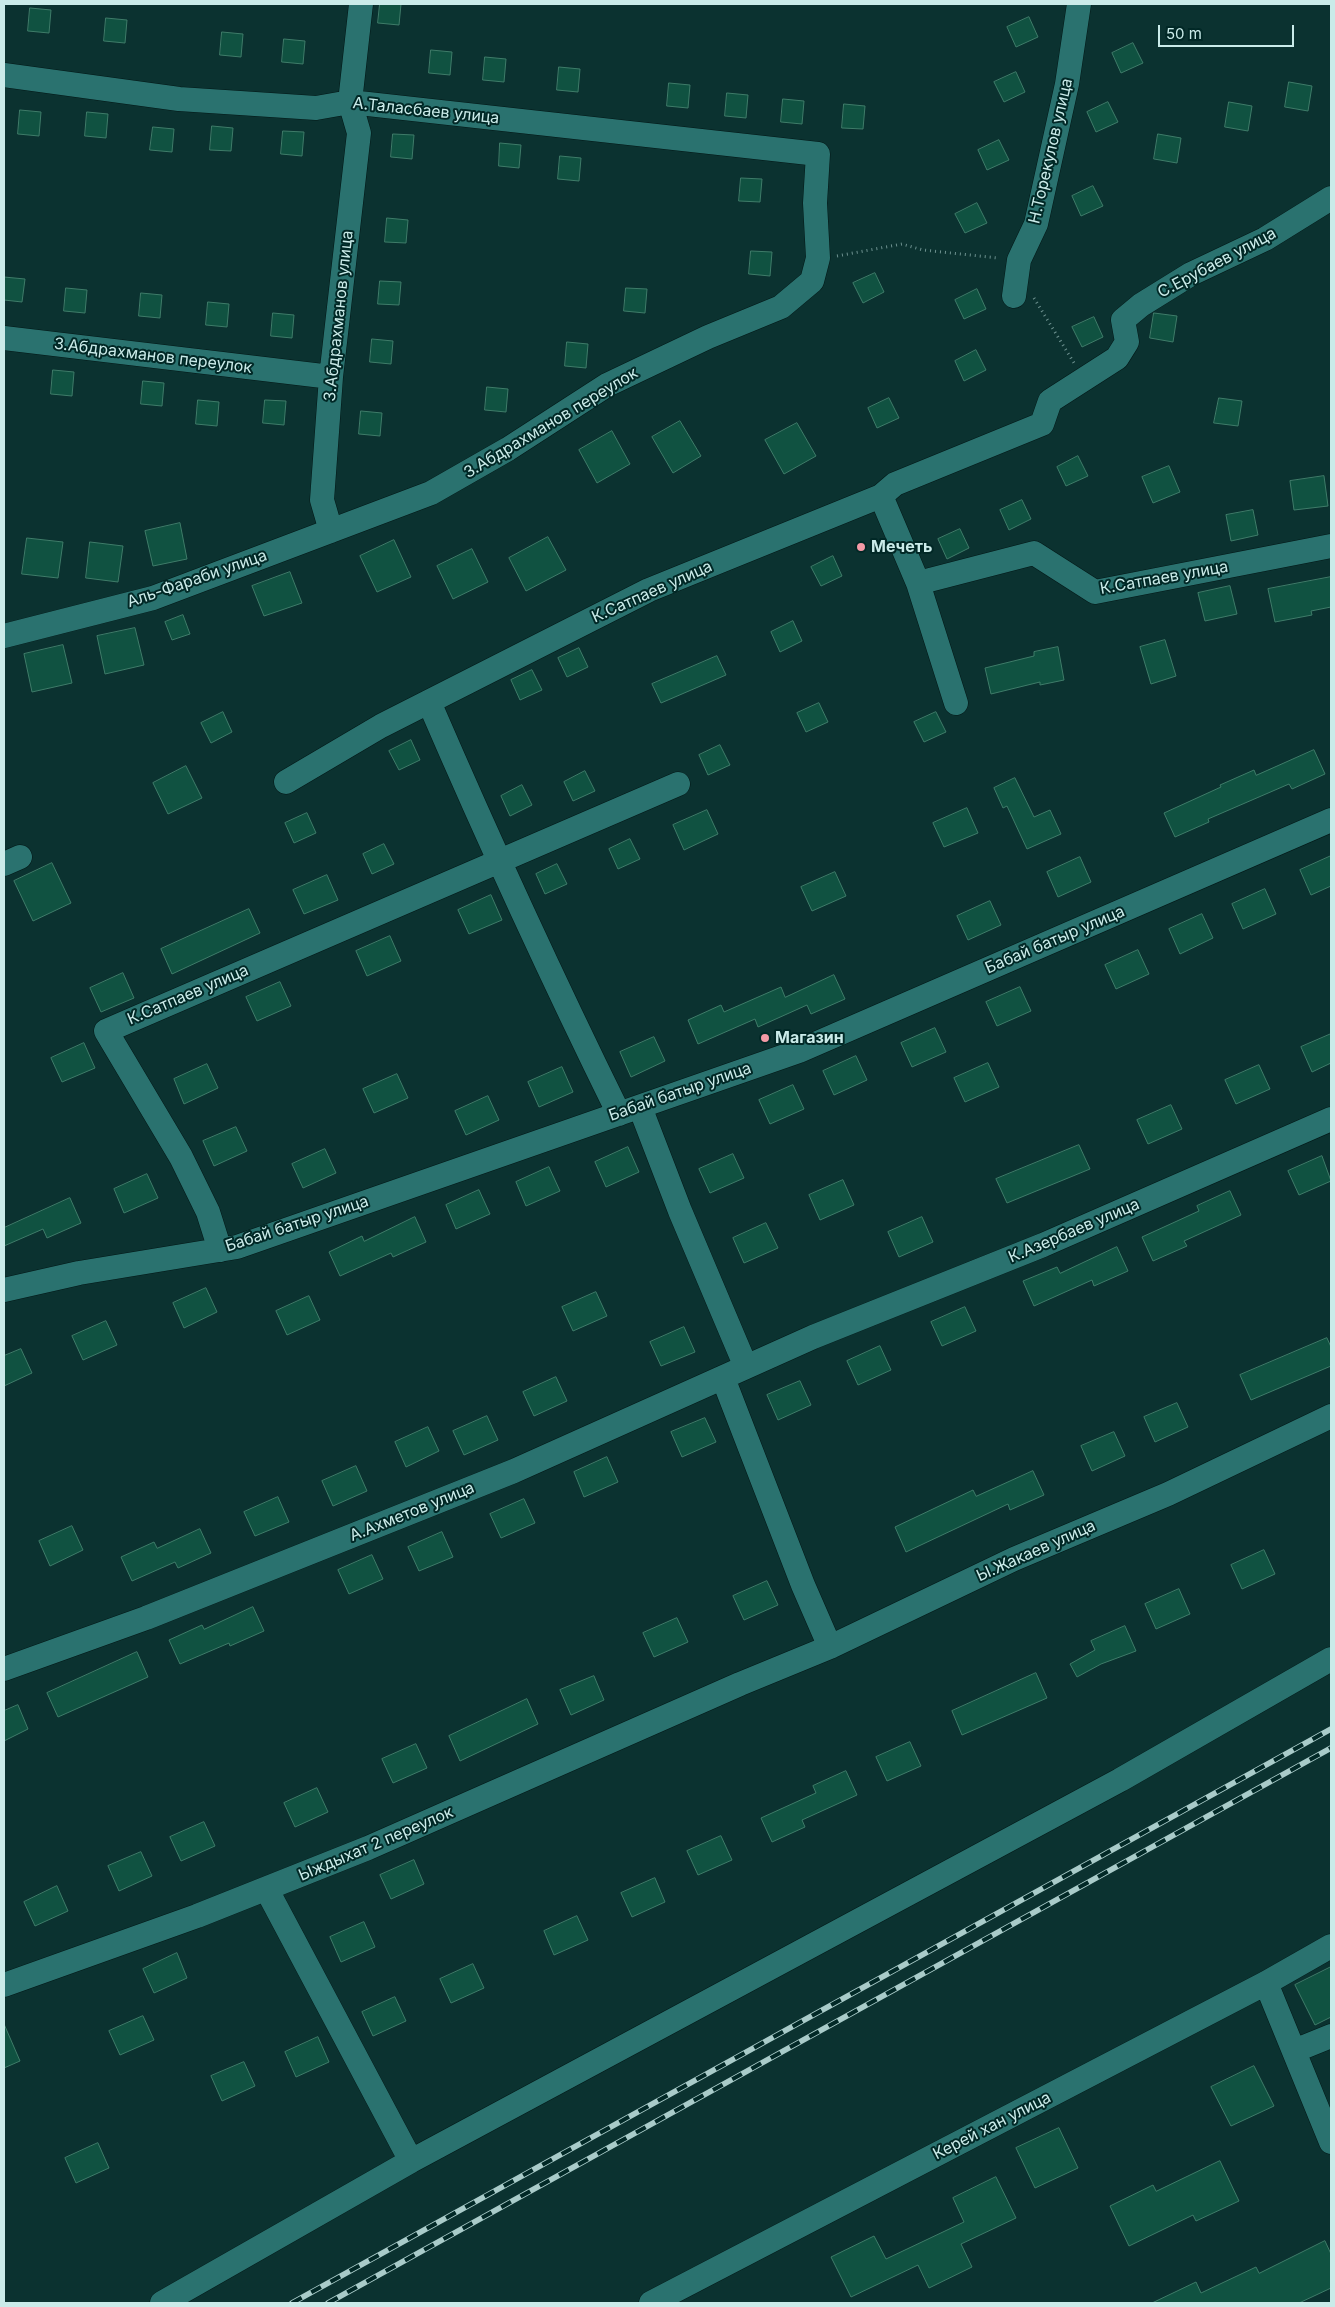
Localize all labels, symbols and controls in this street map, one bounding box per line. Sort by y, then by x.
scale bar [1160,15,1296,47]
text: 50 m [1166,24,1202,43]
street label: Н.Торекулов улица [1025,76,1077,226]
street label: А.Таласбаев улица [352,94,500,128]
street label: С.Ерубаев улица [1155,224,1279,302]
street label: З.Абдрахманов улица [320,230,358,402]
street label: З.Абдрахманов переулок [53,334,253,378]
street label: З.Абдрахманов переулок [461,363,641,483]
place label: Мечеть [871,537,932,557]
marker: Мечеть [855,541,867,553]
street label: Аль-Фараби улица [125,546,269,612]
street label: К.Сатпаев улица [589,557,715,627]
street label: К.Сатпаев улица [1098,557,1230,599]
street label: Бабай батыр улица [982,902,1128,978]
street label: К.Сатпаев улица [125,961,251,1029]
place label: Магазин [775,1028,844,1048]
marker: Магазин [759,1032,771,1044]
street label: Бабай батыр улица [606,1059,754,1125]
street label: Бабай батыр улица [223,1192,371,1256]
street label: К.Азербаев улица [1006,1195,1142,1267]
street label: А.Ахметов улица [347,1478,477,1546]
street label: Ы.Жакаев улица [974,1516,1098,1586]
street label: Ыждыхат 2 переулок [296,1803,456,1885]
street label: Керей хан улица [930,2088,1054,2164]

